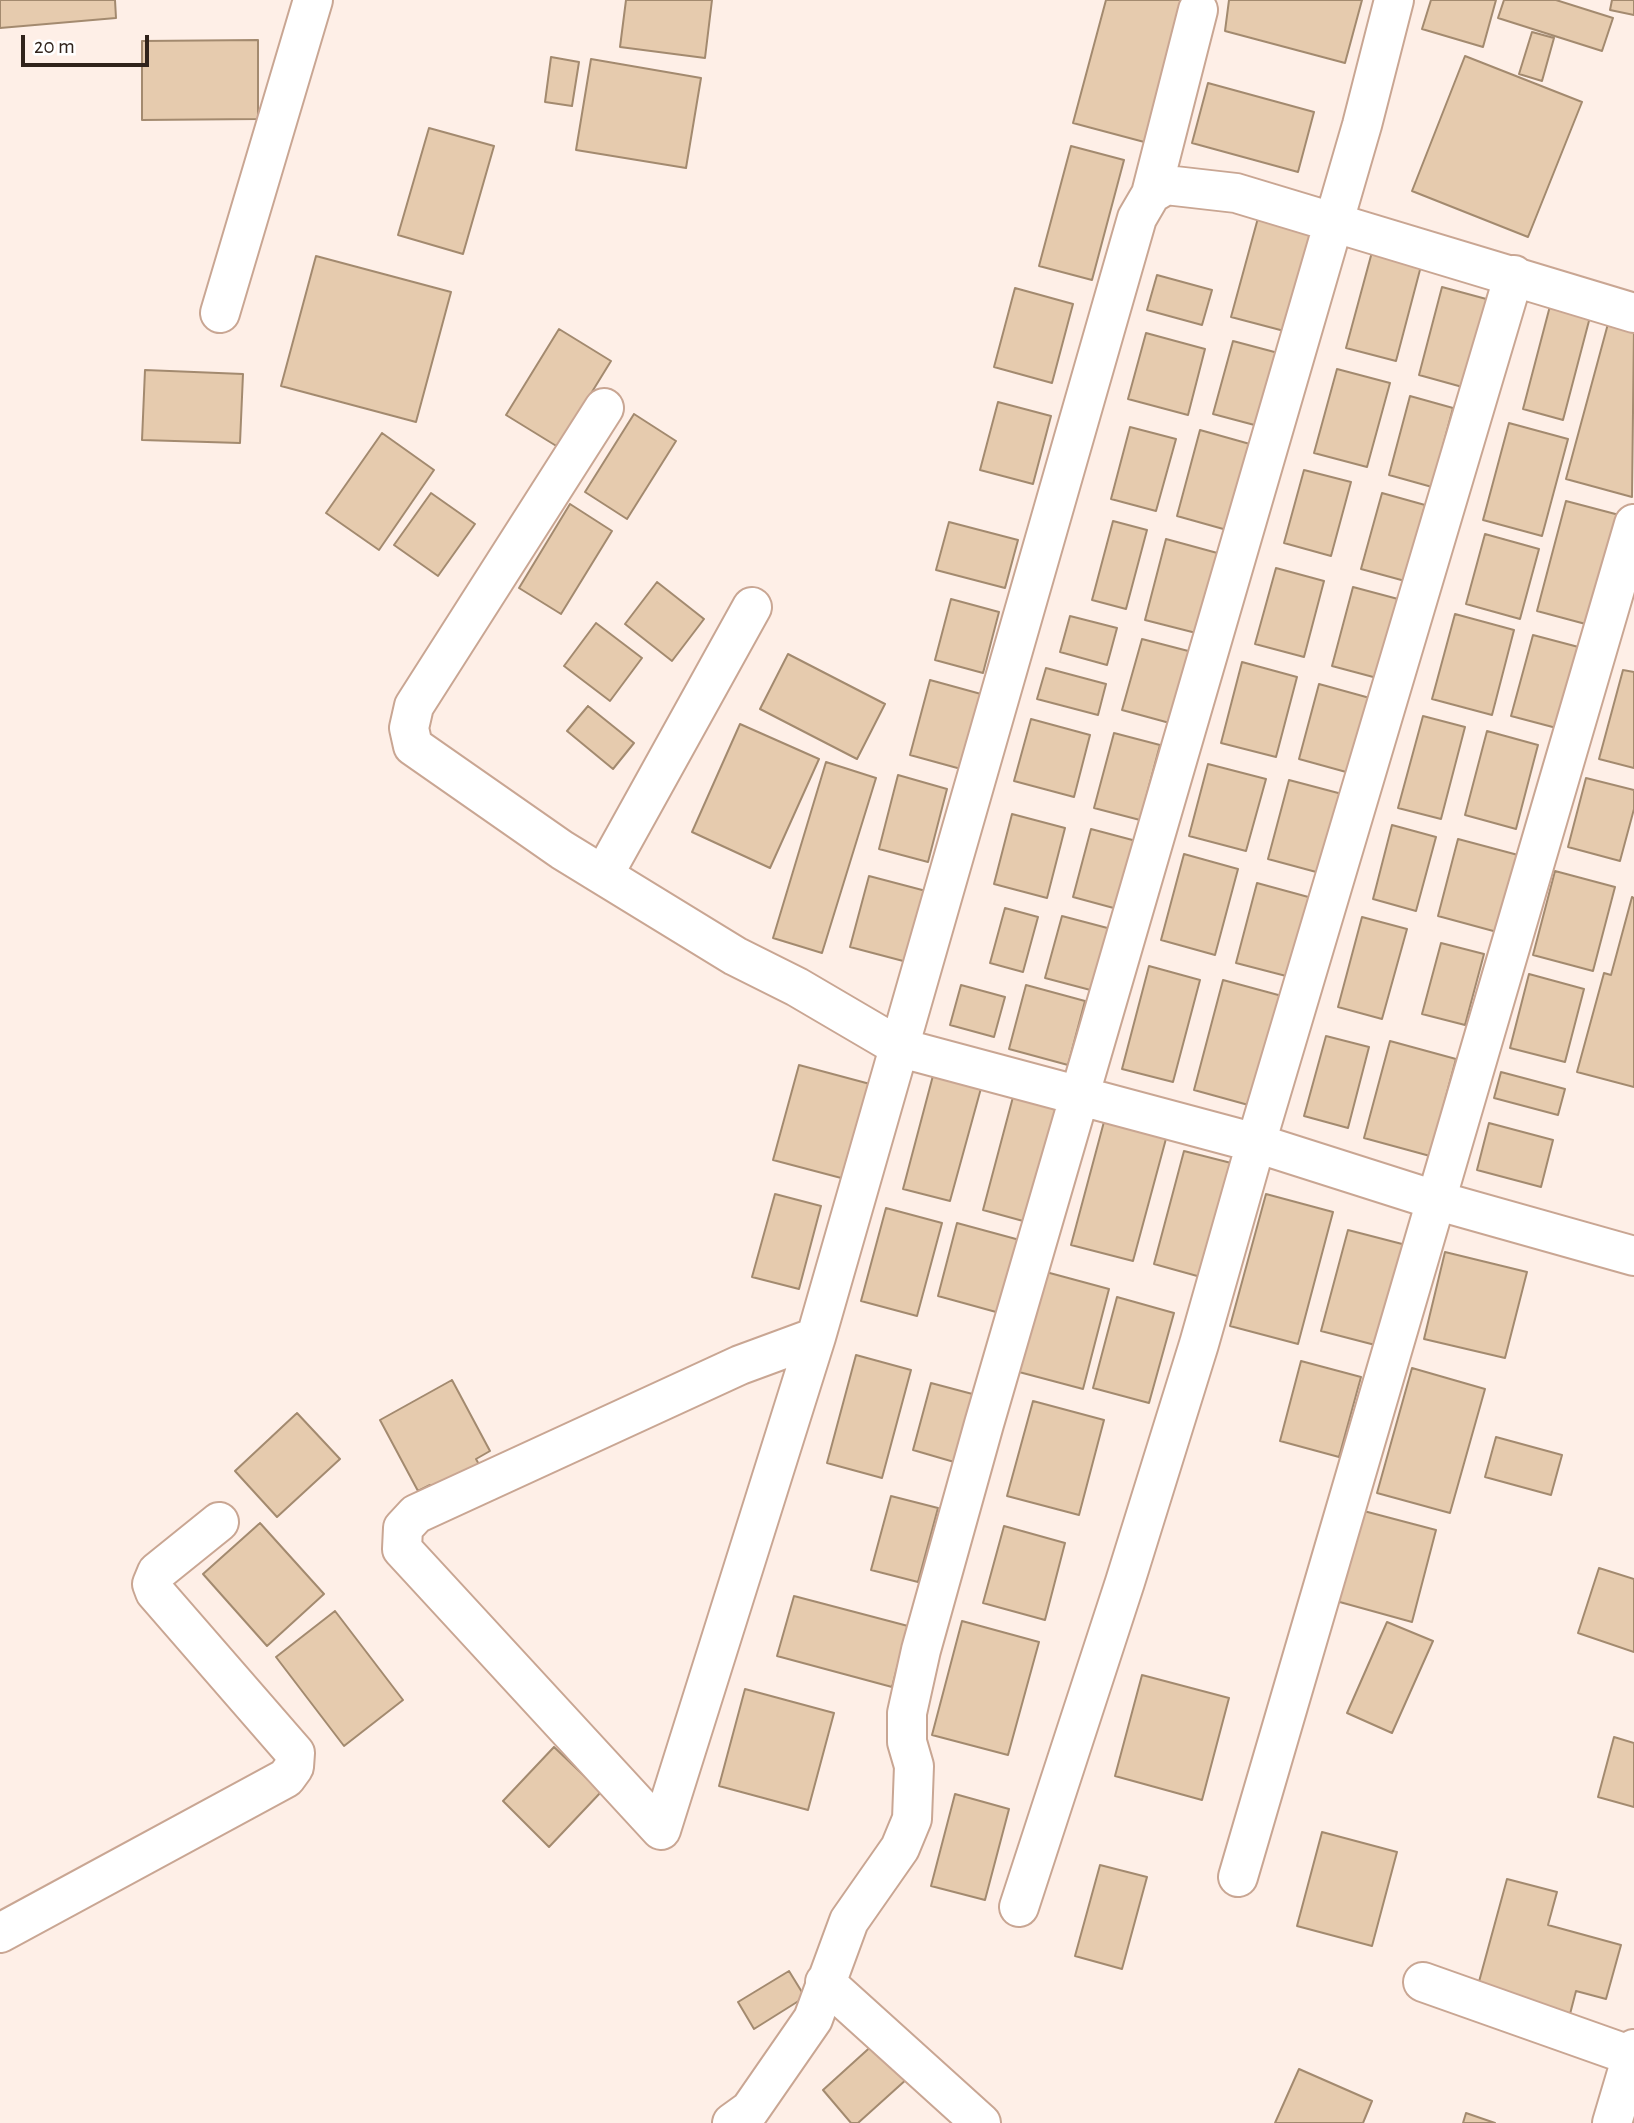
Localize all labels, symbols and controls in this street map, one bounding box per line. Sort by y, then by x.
scale bar [24,21,152,65]
text: 20 m [34,36,75,57]

